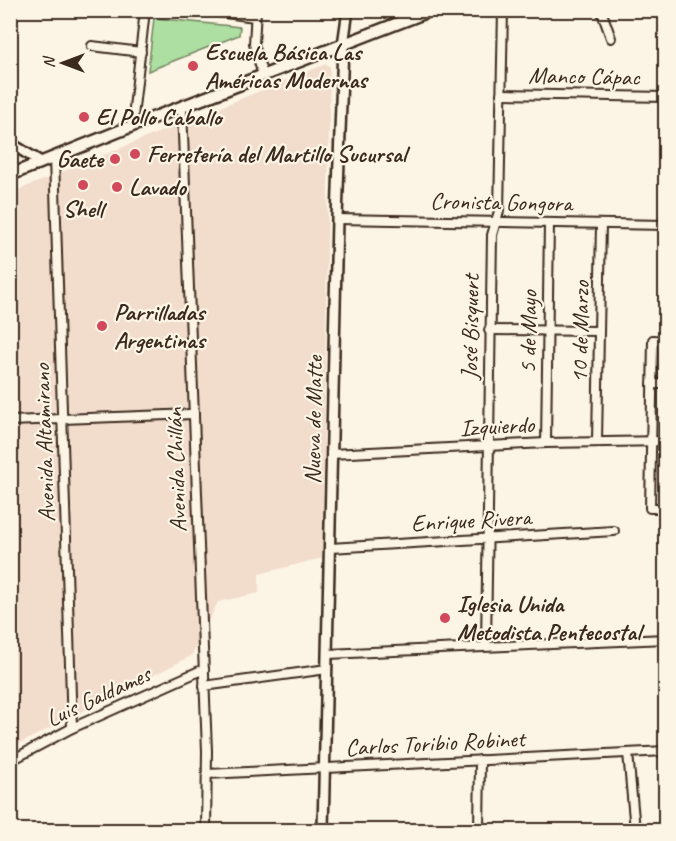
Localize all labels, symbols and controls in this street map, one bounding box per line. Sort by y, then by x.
north arrow [33,33,93,93]
place label: Escuela Básica Las Américas Modernas [205,37,369,95]
text: N [39,55,59,68]
marker: Escuela Básica Las Américas Modernas [186,59,200,73]
street label: Manco Cápac [528,60,641,92]
place label: El Pollo Caballo [96,102,224,132]
marker: El Pollo Caballo [77,110,91,124]
place label: Ferretería del Martillo Sucursal [147,139,411,169]
place label: Gaete [56,144,105,174]
marker: Ferretería del Martillo Sucursal [128,147,142,161]
marker: Gaete [108,152,122,166]
place label: Lavado [129,172,188,202]
marker: Shell [76,178,90,192]
marker: Lavado [110,180,124,194]
street label: Cronista Gongora [430,186,574,218]
place label: Shell [63,194,108,224]
street label: José Bisquert [454,272,486,381]
street label: 10 de Marzo [564,279,596,383]
street label: 5 de Mayo [512,289,544,374]
place label: Parrilladas Argentinas [114,297,207,355]
marker: Parrilladas Argentinas [95,319,109,333]
street label: Nueva de Matte [297,353,329,484]
street label: Avenida Altamirano [26,362,62,523]
street label: Avenida Chillán [159,406,193,533]
street label: Izquierdo [459,409,536,443]
street label: Enrique Rivera [410,502,534,538]
place label: Iglesia Unida Metodista Pentecostal [457,589,645,647]
marker: Iglesia Unida Metodista Pentecostal [438,611,452,625]
street label: Luis Galdames [41,658,157,733]
street label: Carlos Toribio Robinet [345,723,527,763]

